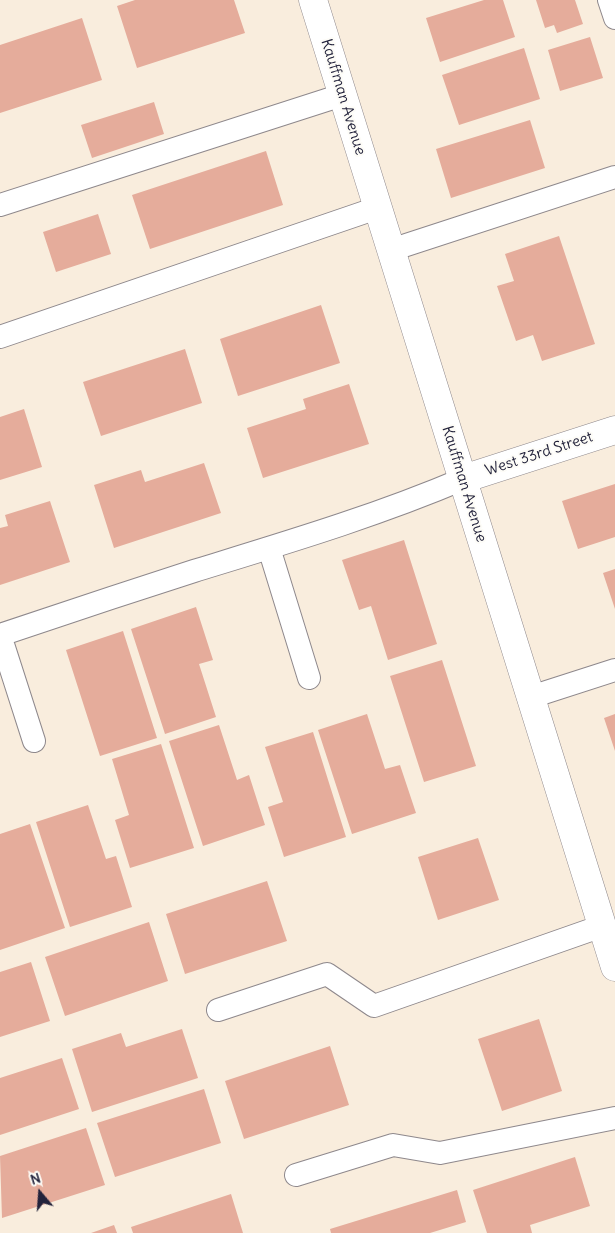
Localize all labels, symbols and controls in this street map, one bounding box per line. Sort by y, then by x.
street label: Kauffman Avenue [317,37,369,157]
street label: Kauffman Avenue [438,424,490,544]
street label: West 33rd Street [483,428,595,480]
north arrow [15,1168,65,1218]
text: N [28,1169,43,1189]

